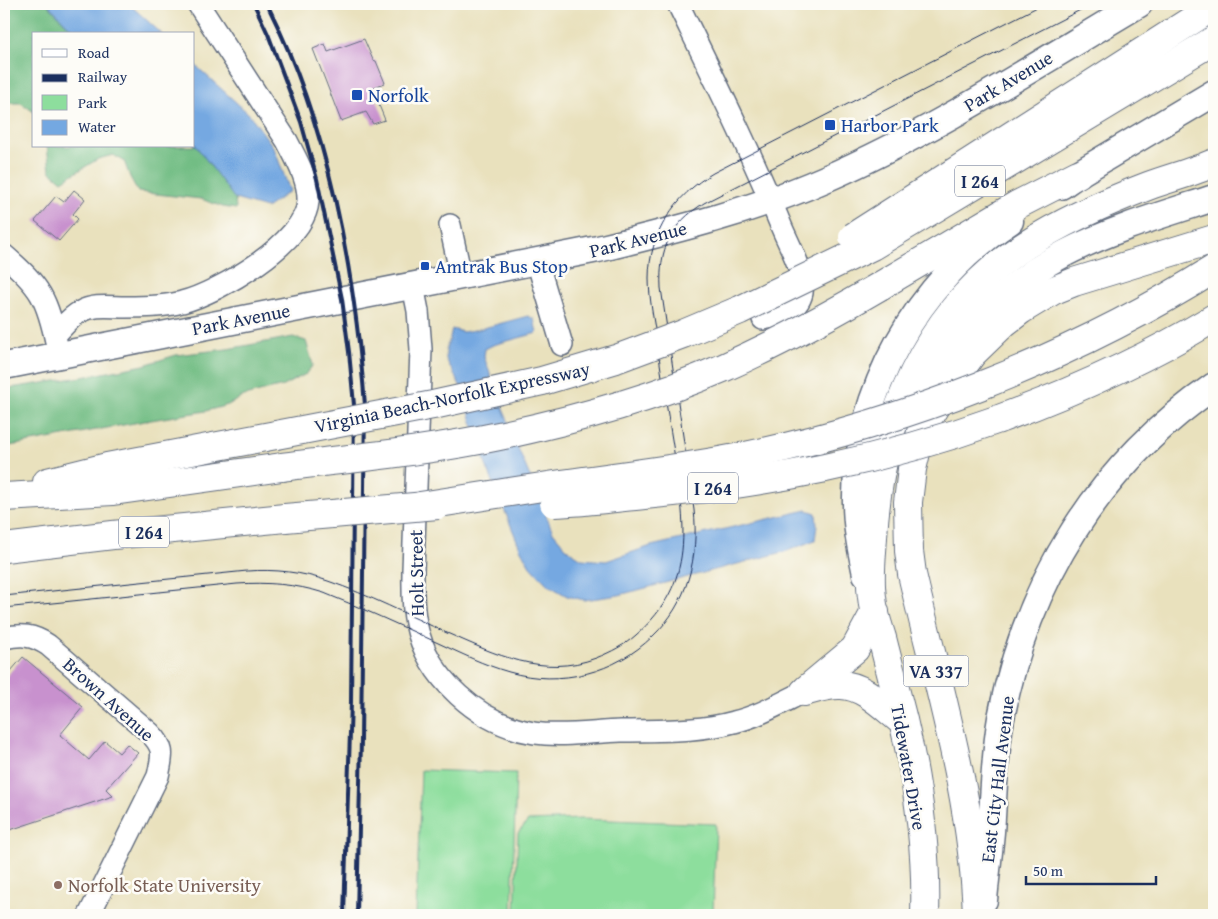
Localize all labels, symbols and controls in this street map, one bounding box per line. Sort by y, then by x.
legend [32,32,195,148]
text: Road [78,42,109,63]
street label: Park Avenue [958,43,1058,119]
text: Railway [78,66,128,87]
place label: Norfolk [368,81,429,109]
marker: Norfolk [350,88,364,102]
text: Park [78,92,107,113]
place label: Harbor Park [841,111,939,139]
text: Water [78,116,116,137]
marker: Harbor Park [823,118,837,132]
road number: I 264 [955,166,1005,197]
street label: Park Avenue [586,213,690,265]
place label: Amtrak Bus Stop [435,252,568,280]
marker: Amtrak Bus Stop [419,260,431,272]
street label: Park Avenue [190,296,292,342]
street label: Virginia Beach-Norfolk Expressway [312,354,593,440]
road number: I 264 [688,472,738,503]
road number: I 264 [119,516,169,548]
street label: Holt Street [401,529,431,617]
street label: Brown Avenue [57,650,161,748]
road number: VA 337 [904,656,968,686]
street label: East City Hall Avenue [973,694,1021,864]
street label: Tidewater Drive [884,702,934,832]
scale bar [1026,854,1156,886]
text: 50 m [1033,860,1064,881]
place label: Norfolk State University [68,871,262,899]
marker: Norfolk State University [52,879,64,891]

